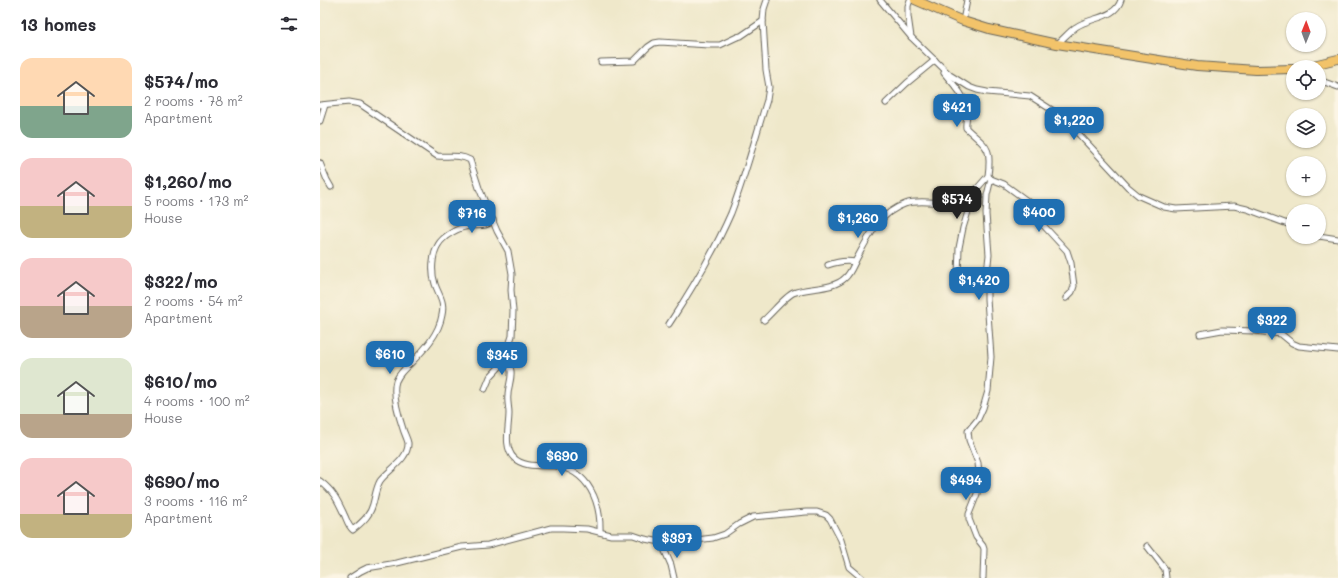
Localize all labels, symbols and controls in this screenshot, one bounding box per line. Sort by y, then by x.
north arrow [1286,12,1326,52]
map controls [1286,12,1326,244]
text: 13 homes [20,13,96,35]
icon: filters [278,13,300,35]
button: locate [1286,60,1326,100]
text: $574/mo [144,70,218,92]
icon: home [52,74,100,122]
text: 2 rooms · 78 m² [144,92,243,109]
pin: $421 [933,94,981,128]
text: $421 [942,98,972,115]
pin: $1,220 [1041,107,1107,141]
button: layers [1286,108,1326,148]
text: Apartment [144,109,213,126]
text: $1,220 [1054,111,1094,128]
button: + [1286,156,1326,196]
text: $1,260/mo [144,170,232,192]
icon: home [52,174,100,222]
pin: $574 [933,186,981,220]
text: $574 [941,190,973,207]
text: 5 rooms · 173 m² [144,192,248,209]
pin: $400 [1015,199,1063,233]
pin: $716 [448,200,496,234]
text: $400 [1023,203,1056,220]
text: $716 [458,204,486,221]
button: − [1286,204,1326,244]
pin: $1,260 [825,205,891,239]
text: House [144,209,182,226]
text: $1,260 [837,209,879,226]
pin: $1,420 [946,267,1012,301]
text: $322/mo [144,270,217,292]
text: $1,420 [958,271,1000,288]
icon: home [52,274,100,322]
text: 2 rooms · 54 m² [144,292,243,309]
pin: $322 [1248,307,1296,341]
text: Apartment [144,309,213,326]
text: $322 [1257,311,1287,328]
pin: $610 [366,341,414,375]
pin: $345 [478,342,526,376]
text: $610 [375,345,405,362]
text: $345 [486,346,518,363]
text: $610/mo [144,370,217,392]
icon: home [52,374,100,422]
text: 4 rooms · 100 m² [144,392,250,409]
text: House [144,409,182,426]
pin: $690 [538,443,586,477]
text: $690 [546,447,578,464]
pin: $494 [942,467,990,501]
text: $690/mo [144,470,220,492]
text: $494 [950,471,982,488]
icon: home [52,474,100,522]
text: 3 rooms · 116 m² [144,492,247,509]
text: Apartment [144,509,213,526]
pin: $397 [653,525,701,559]
text: $397 [662,529,692,546]

